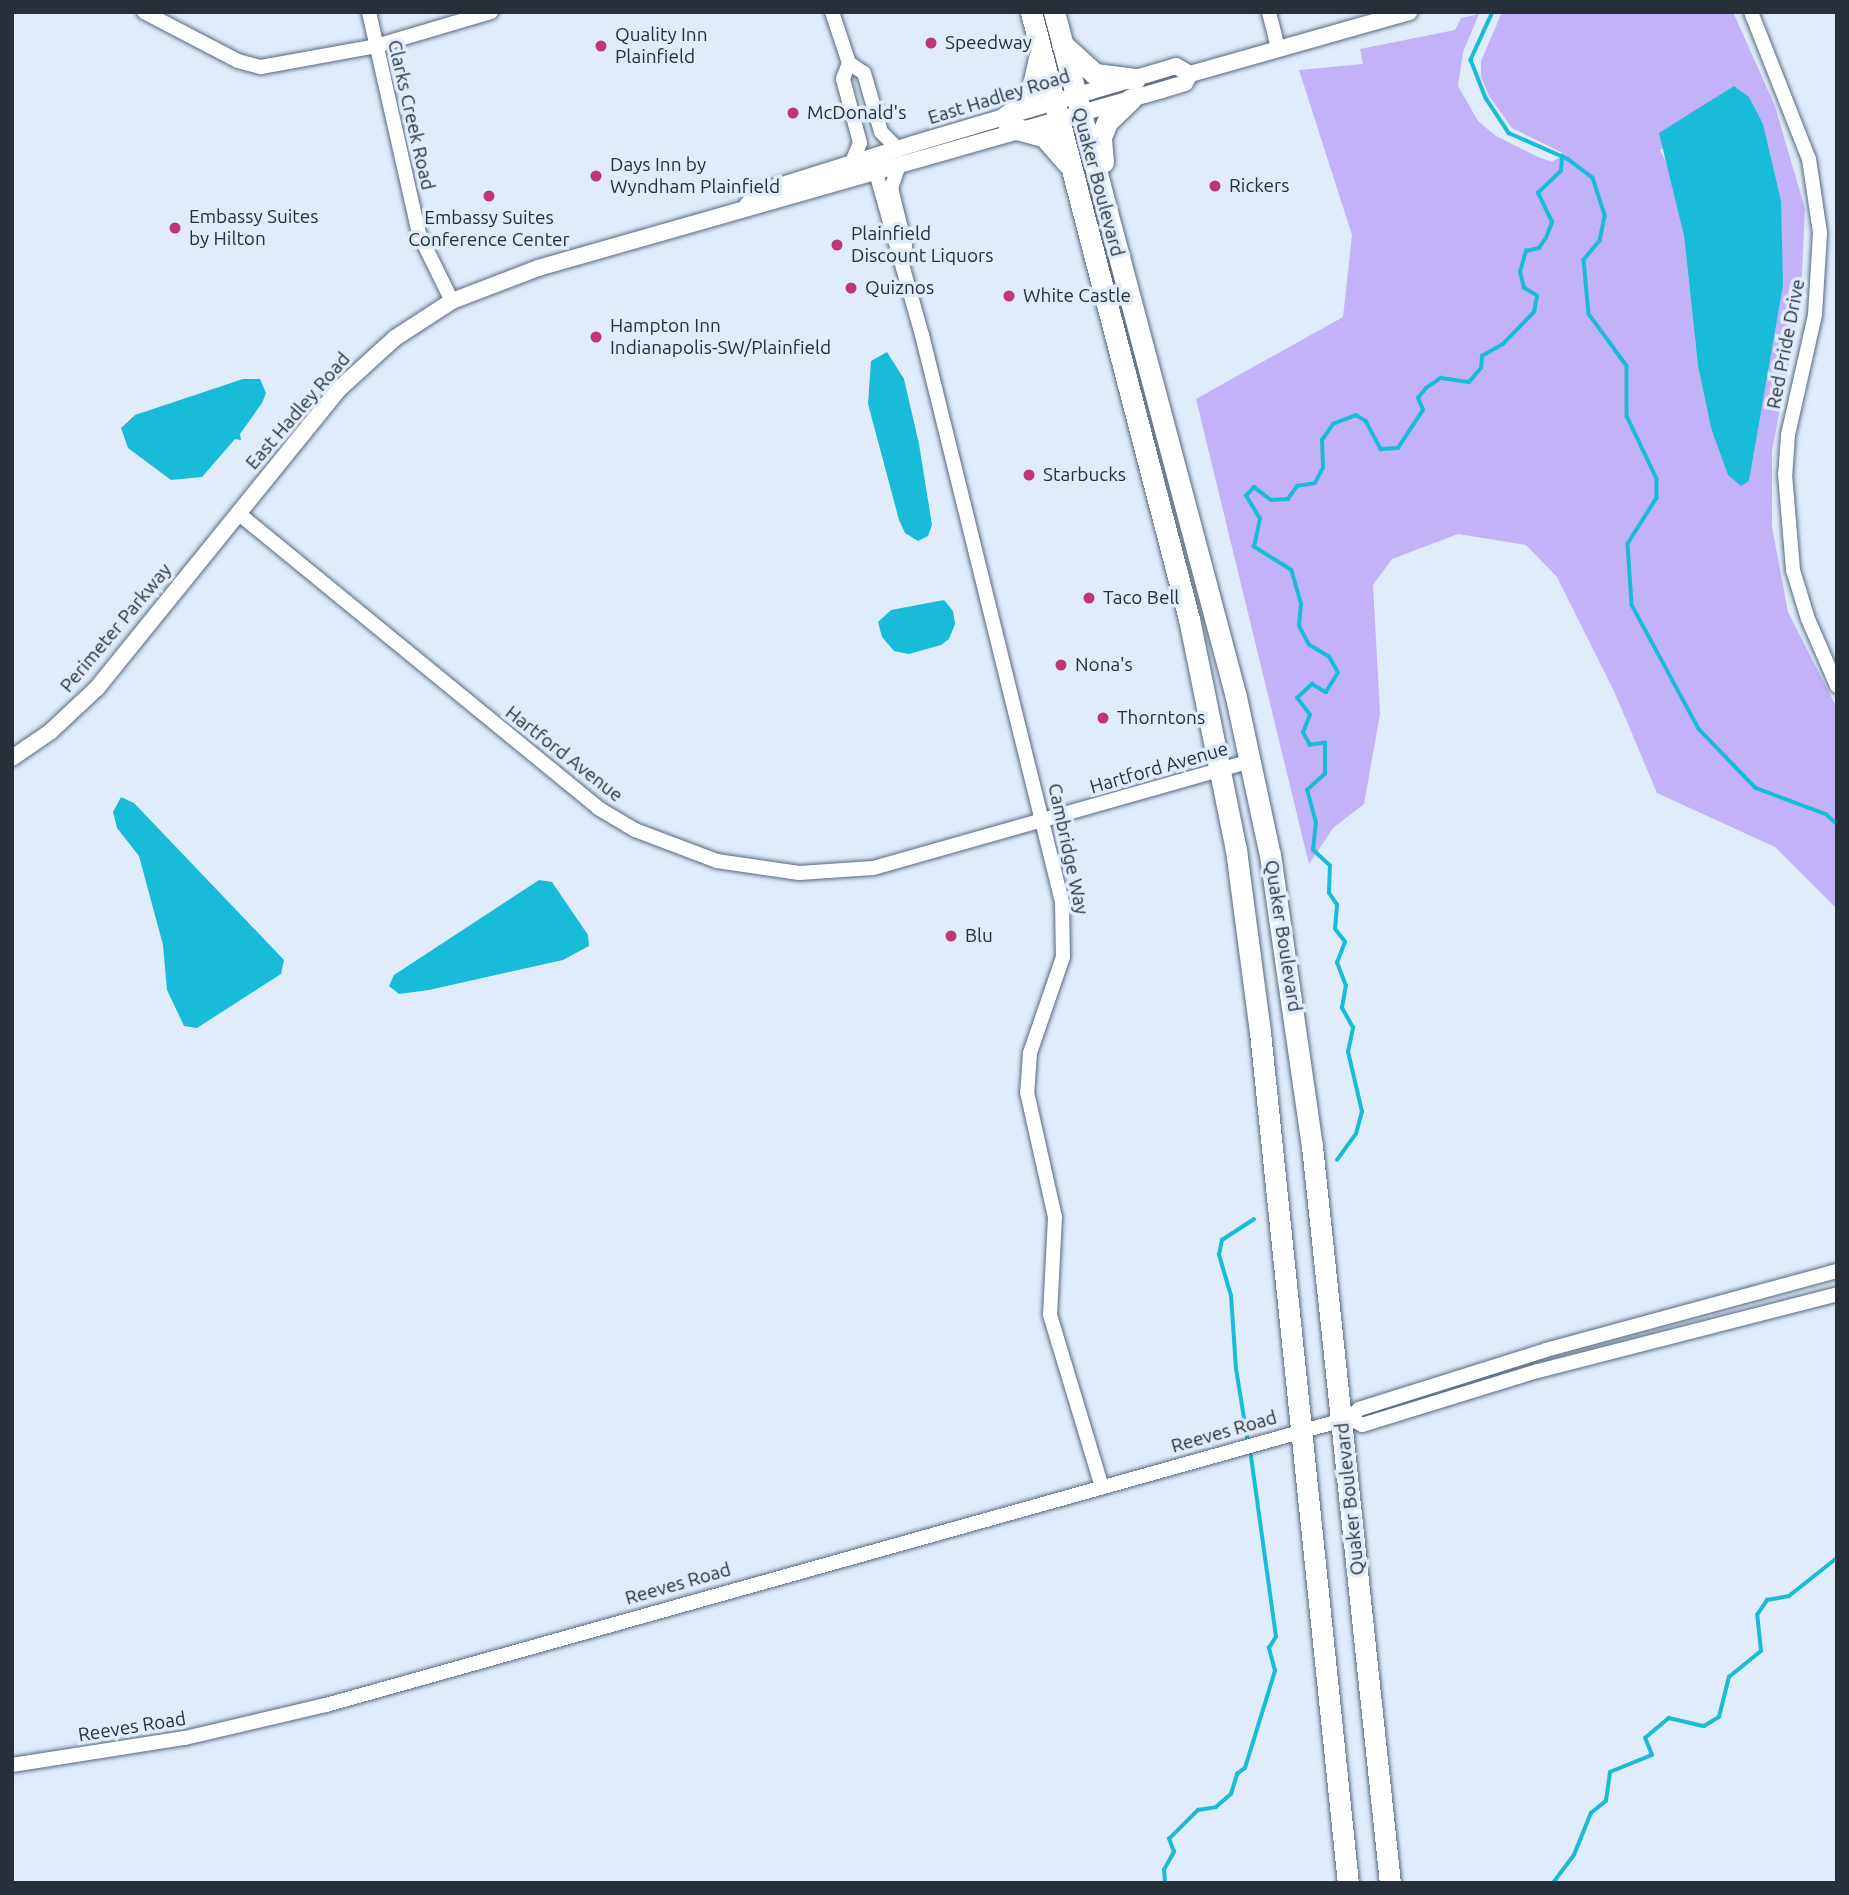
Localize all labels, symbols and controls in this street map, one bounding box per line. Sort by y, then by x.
place label: Quality Inn Plainfield [615,24,708,68]
place label: Speedway [945,32,1032,54]
marker: Speedway [923,35,939,51]
street label: Clarks Creek Road [383,38,439,192]
marker: Quality Inn Plainfield [593,38,609,54]
street label: East Hadley Road [925,65,1073,129]
place label: McDonald's [807,102,906,124]
marker: McDonald's [785,105,801,121]
street label: Quaker Boulevard [1067,105,1129,259]
place label: Days Inn by Wyndham Plainfield [610,154,780,198]
marker: Days Inn by Wyndham Plainfield [588,168,604,184]
place label: Rickers [1229,175,1290,197]
marker: Rickers [1207,178,1223,194]
marker: Embassy Suites Conference Center [481,188,497,204]
place label: Embassy Suites by Hilton [189,206,319,250]
place label: Embassy Suites Conference Center [408,207,570,251]
marker: Embassy Suites by Hilton [167,220,183,236]
place label: Plainfield Discount Liquors [851,223,993,267]
marker: Plainfield Discount Liquors [829,237,845,253]
place label: Quiznos [865,277,934,299]
street label: Red Pride Drive [1762,277,1810,411]
marker: Quiznos [843,280,859,296]
place label: White Castle [1023,285,1131,307]
marker: White Castle [1001,288,1017,304]
place label: Hampton Inn Indianapolis-SW/Plainfield [610,315,831,359]
marker: Hampton Inn Indianapolis-SW/Plainfield [588,329,604,345]
street label: East Hadley Road [241,348,355,474]
place label: Starbucks [1043,464,1126,486]
marker: Starbucks [1021,467,1037,483]
street label: Perimeter Parkway [56,559,176,697]
place label: Taco Bell [1103,587,1179,609]
marker: Taco Bell [1081,590,1097,606]
place label: Nona's [1075,654,1133,676]
marker: Nona's [1053,657,1069,673]
street label: Hartford Avenue [501,701,627,807]
place label: Thorntons [1117,707,1205,729]
marker: Thorntons [1095,710,1111,726]
street label: Hartford Avenue [1087,737,1231,799]
street label: Cambridge Way [1043,781,1093,917]
street label: Quaker Boulevard [1260,858,1306,1014]
place label: Blu [965,925,993,947]
marker: Blu [943,928,959,944]
street label: Reeves Road [1169,1406,1279,1458]
street label: Quaker Boulevard [1331,1421,1369,1577]
street label: Reeves Road [623,1558,733,1610]
street label: Reeves Road [76,1707,188,1747]

